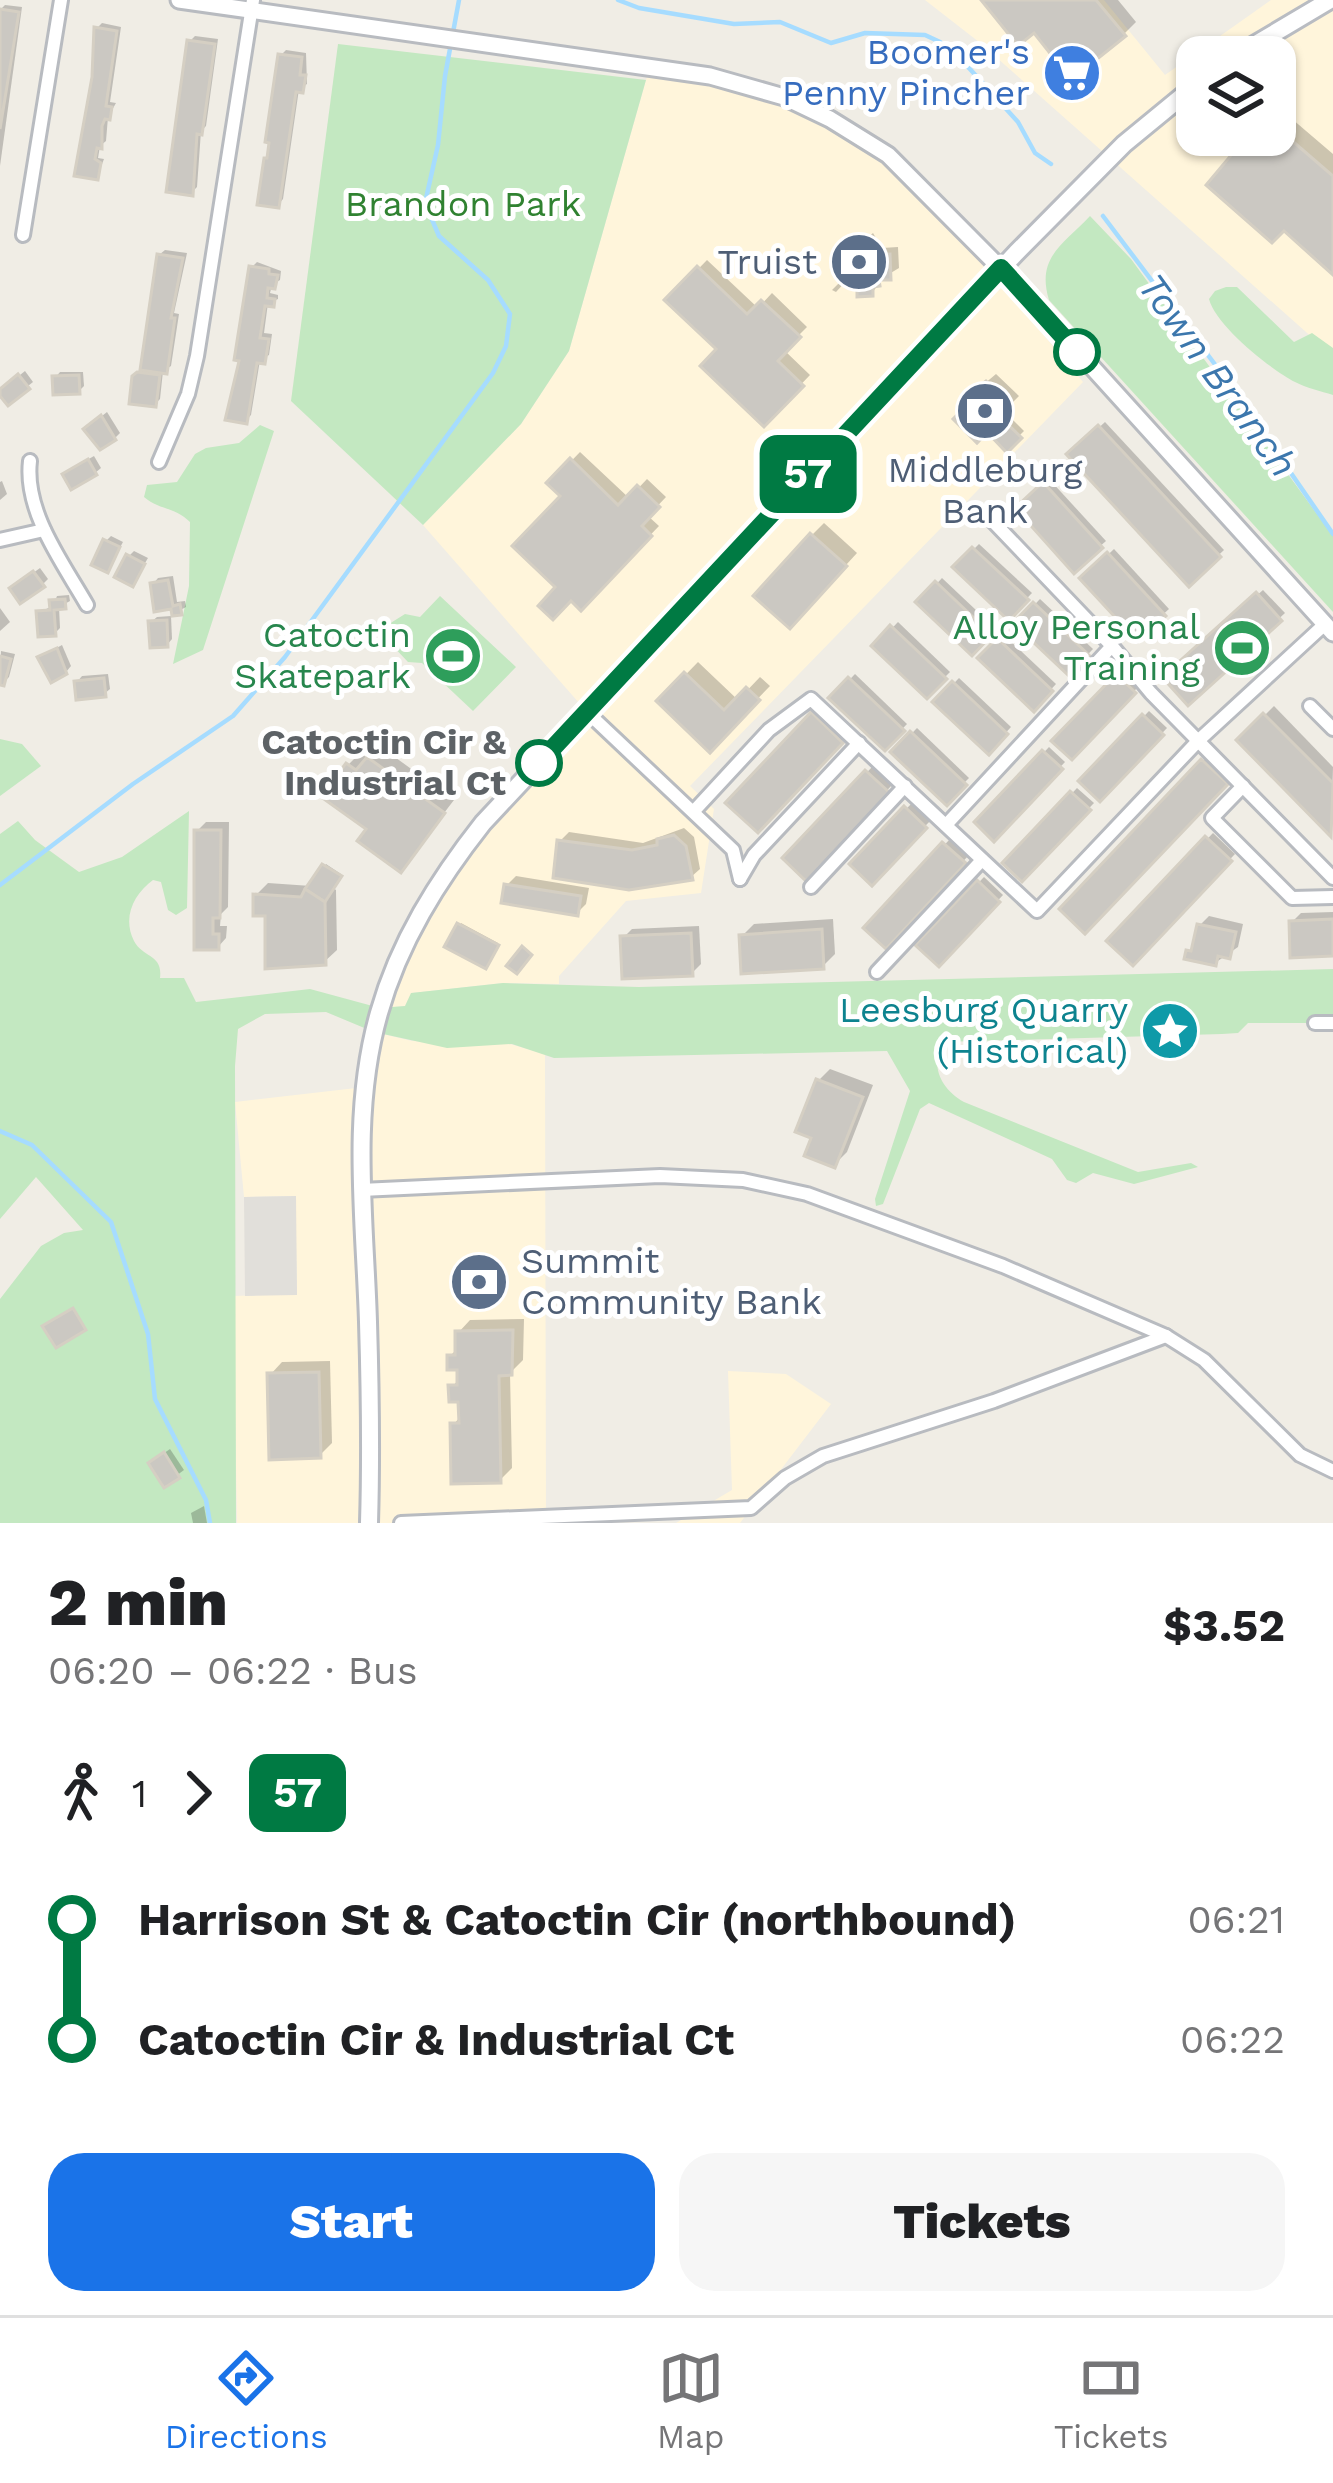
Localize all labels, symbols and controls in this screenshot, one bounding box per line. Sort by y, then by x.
place label: Boomer's Penny Pincher [782,31,1030,114]
map controls [1176,36,1296,156]
button: layers [1176,36,1296,156]
supermarket icon: Boomer's Penny Pincher [1041,42,1103,104]
park label: Brandon Park [345,183,581,225]
bank icon: Truist [828,231,890,293]
place label: Truist [717,241,817,283]
water label: Town Branch [1129,265,1307,485]
unlabelled marker [1055,330,1099,374]
bank icon: Middleburg Bank [954,380,1016,442]
line badge: 57 [754,435,862,513]
text: 57 [784,449,832,498]
place label: Middleburg Bank [888,449,1083,532]
place label: Alloy Personal Training [953,606,1201,689]
place label: Catoctin Skatepark [234,614,411,697]
sports icon: Alloy Personal Training [1211,617,1273,679]
sports icon: Catoctin Skatepark [422,625,484,687]
place label: Catoctin Cir & Industrial Ct [261,721,507,804]
marker: Catoctin Cir & Industrial Ct [517,741,561,785]
place label: Leesburg Quarry (Historical) [839,989,1128,1072]
place icon: Leesburg Quarry (Historical) [1139,1000,1201,1062]
place label: Summit Community Bank [521,1240,822,1323]
bank icon: Summit Community Bank [448,1251,510,1313]
text: 2 min [48,1564,228,1641]
text: $3.52 [1163,1599,1285,1652]
text: 06:20 – 06:22 · Bus [48,1648,418,1693]
icon: walk [48,1760,114,1826]
icon: forward [165,1760,231,1826]
text: 57 [273,1768,322,1817]
text: 1 [132,1771,147,1816]
text: Harrison St & Catoctin Cir (northbound) [138,1893,1016,1946]
text: 06:21 [1188,1897,1285,1942]
text: Catoctin Cir & Industrial Ct [138,2013,734,2066]
text: 06:22 [1180,2017,1285,2062]
button: Start [48,2153,655,2291]
button: Tickets [679,2153,1285,2291]
tab: Directions [165,2345,328,2456]
tab: Map [657,2345,724,2456]
tab: Tickets [1054,2345,1168,2456]

